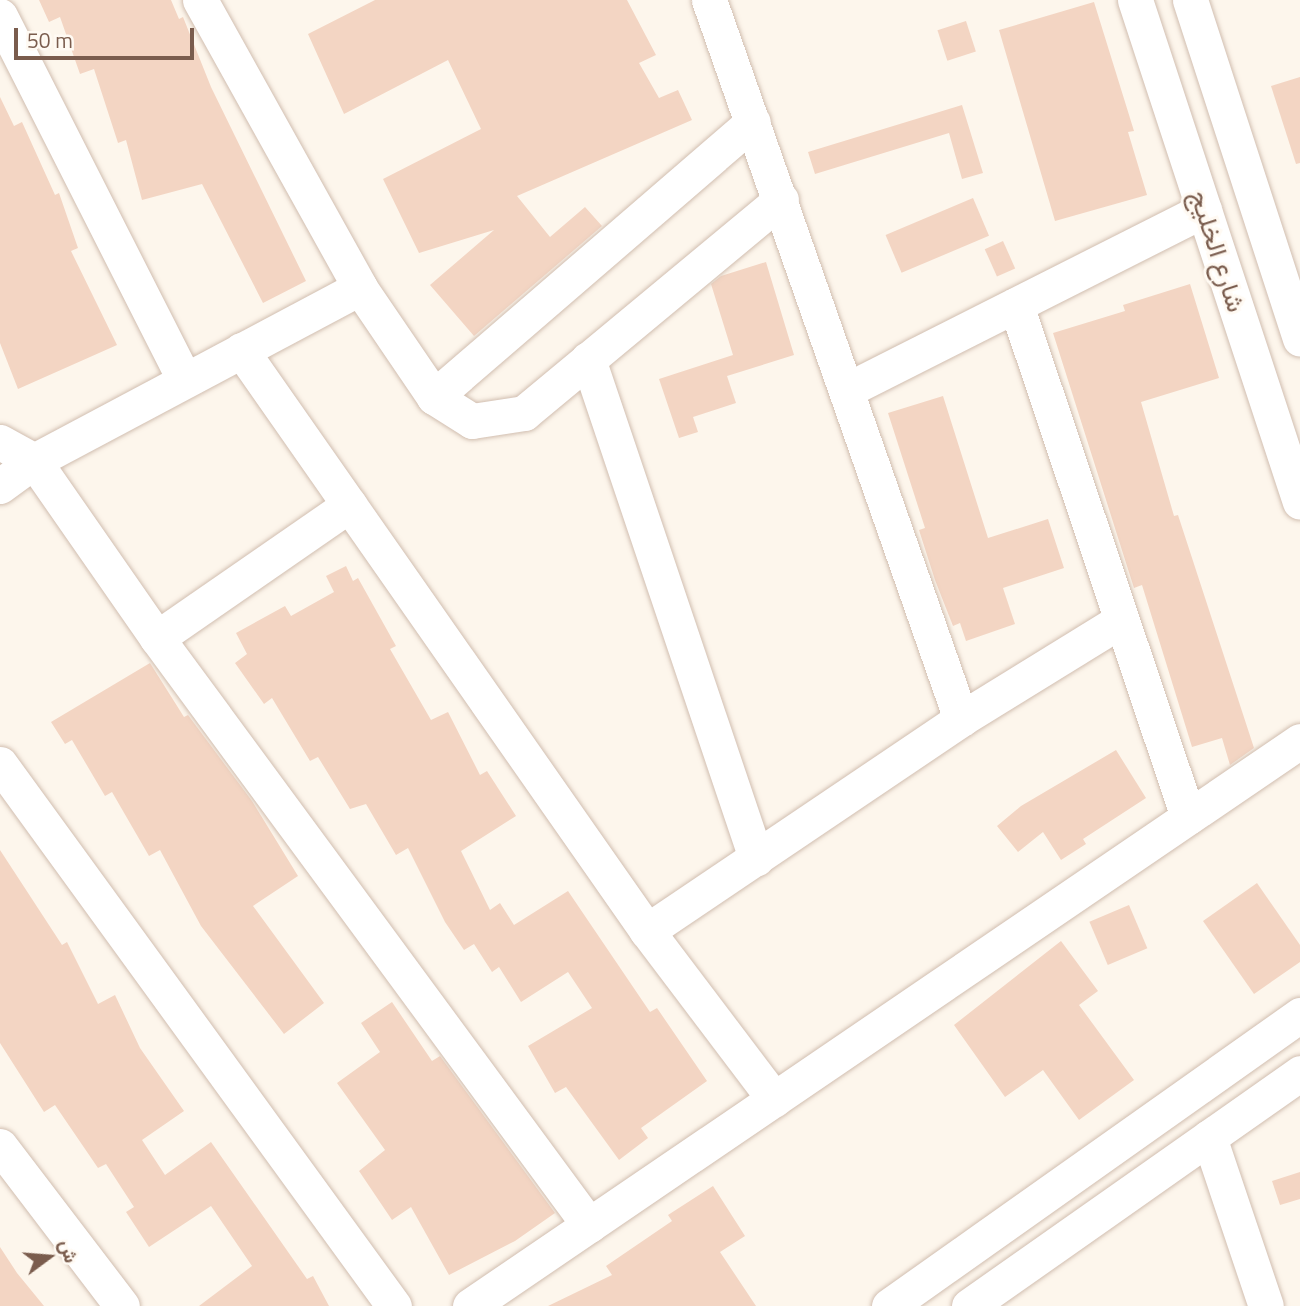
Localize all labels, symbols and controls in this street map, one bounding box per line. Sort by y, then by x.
scale bar [18,14,198,58]
text: 50 m [27,24,73,56]
street label: شارع الخليج [1184,186,1252,316]
north arrow [14,1222,84,1292]
text: ش [53,1236,87,1266]

